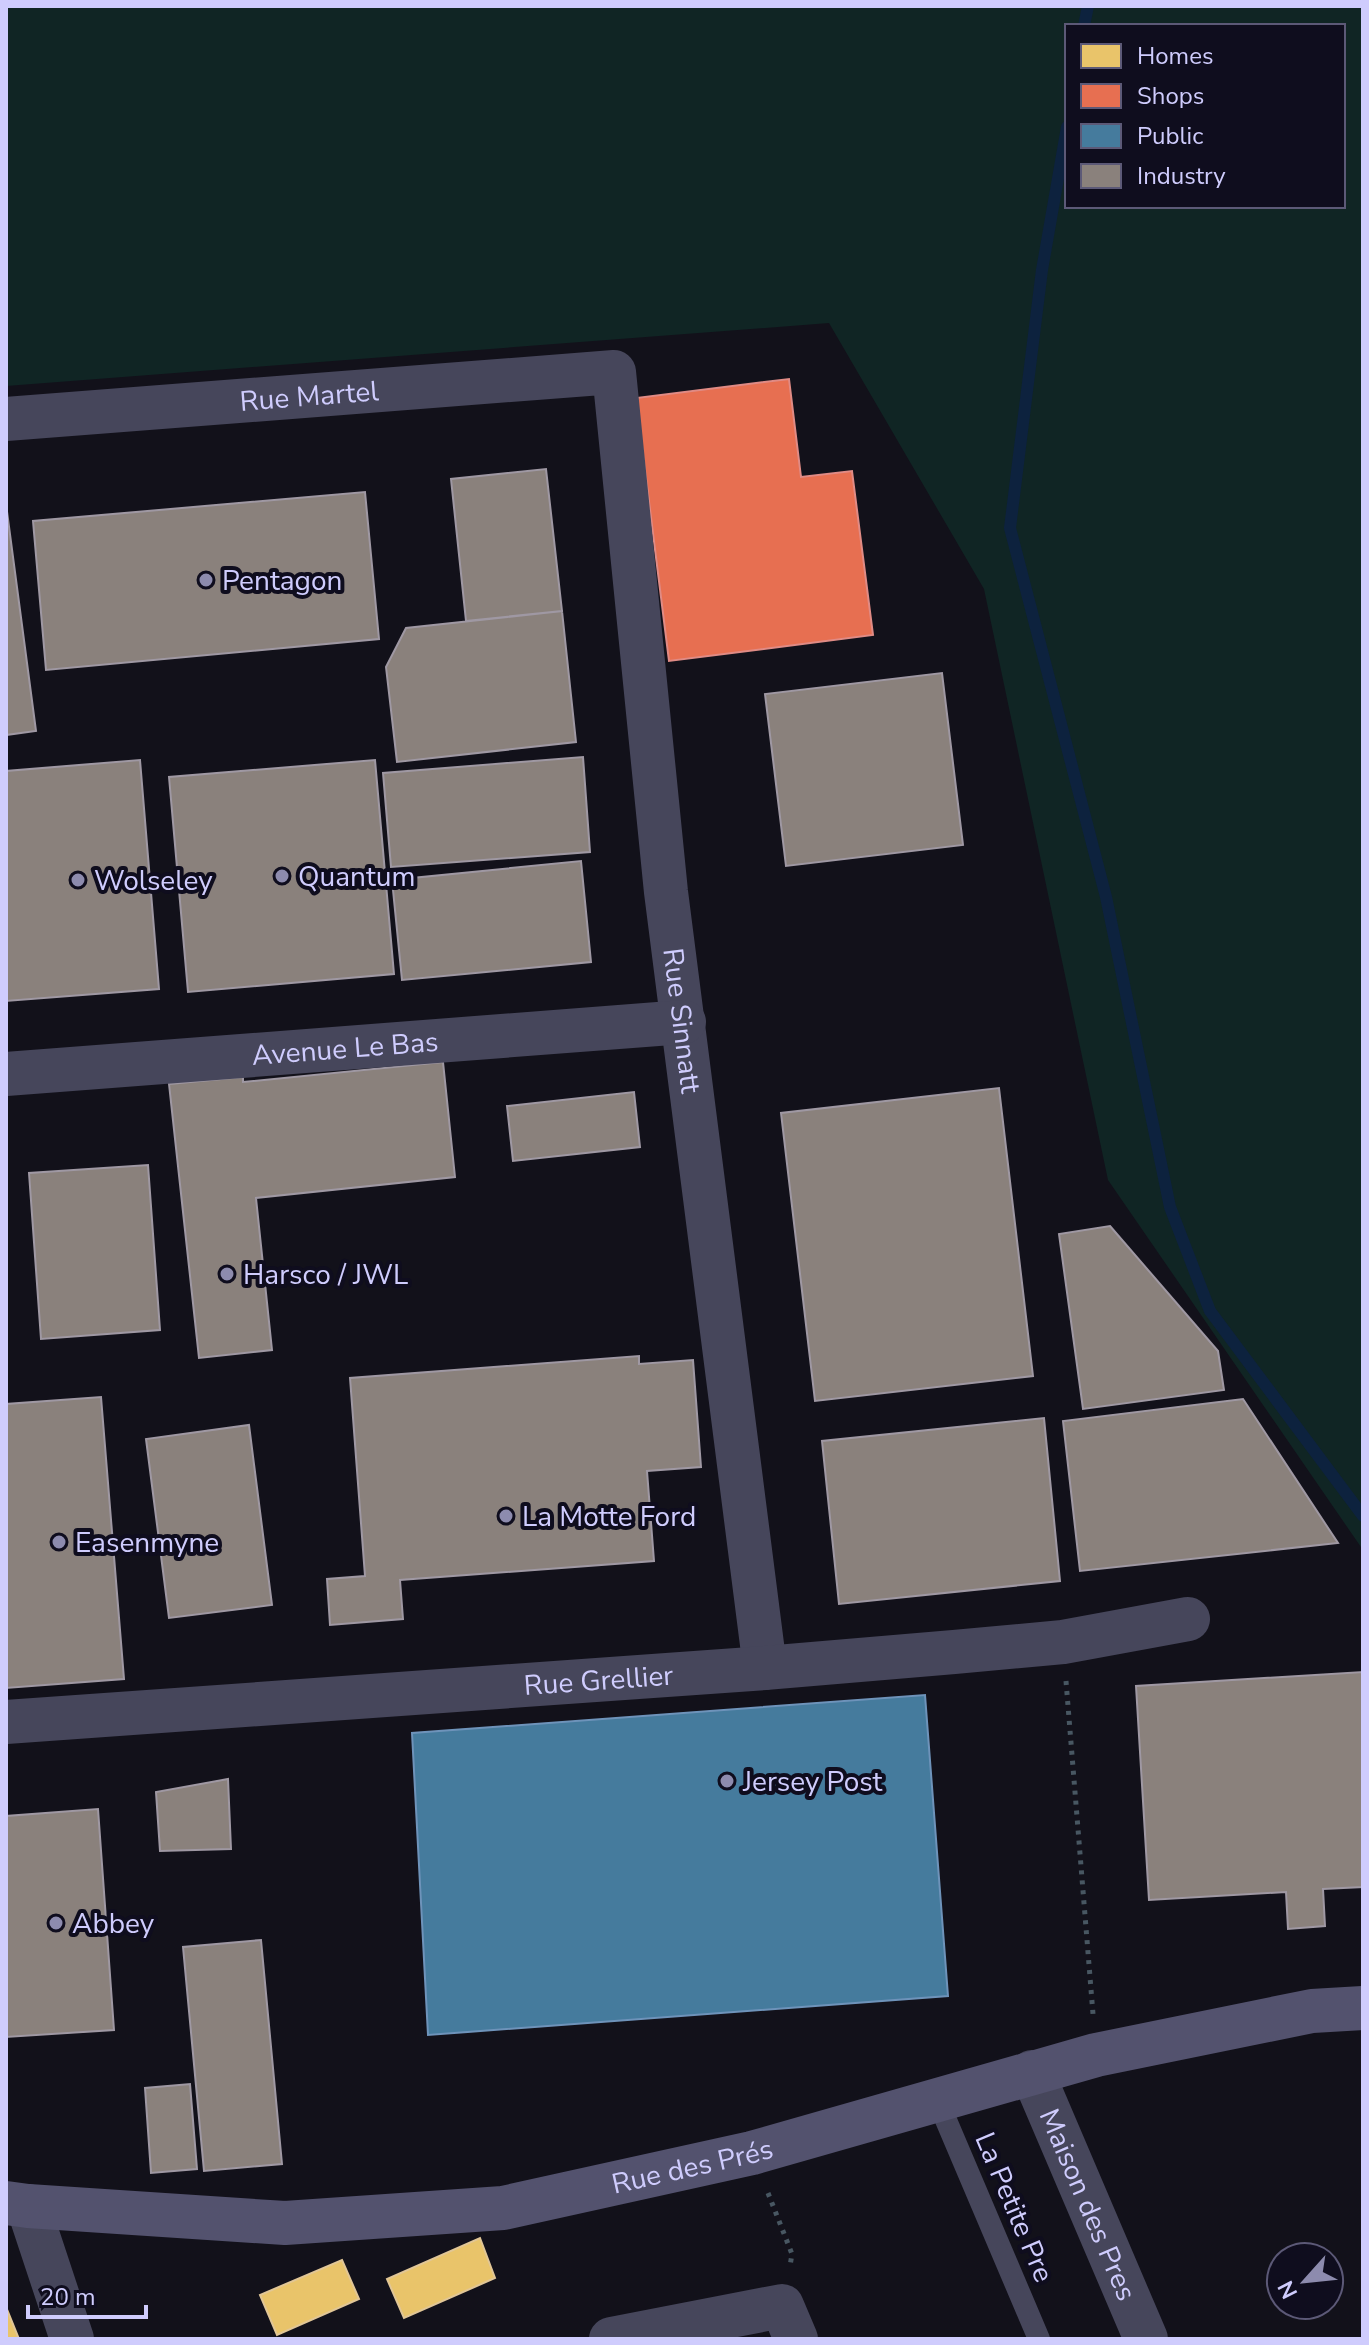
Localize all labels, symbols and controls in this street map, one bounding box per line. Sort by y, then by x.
legend [1065,24,1345,208]
text: Homes [1137,40,1213,72]
text: Shops [1137,80,1204,112]
text: Public [1137,120,1203,152]
text: Industry [1137,160,1226,192]
street label: Rue Martel [238,372,381,421]
place label: Pentagon [222,562,342,600]
marker: Pentagon [197,571,215,589]
place label: Quantum [298,858,415,896]
place label: Wolseley [94,862,213,900]
marker: Quantum [273,867,291,885]
marker: Wolseley [69,871,87,889]
street label: Rue Sinnatt [653,946,710,1096]
street label: Avenue Le Bas [250,1023,440,1075]
place label: Harsco / JWL [243,1256,408,1294]
marker: Harsco / JWL [218,1265,236,1283]
place label: La Motte Ford [522,1498,696,1536]
marker: La Motte Ford [497,1507,515,1525]
place label: Easenmyne [75,1524,219,1562]
marker: Easenmyne [50,1533,68,1551]
street label: Rue Grellier [523,1657,675,1705]
place label: Jersey Post [742,1763,883,1801]
marker: Jersey Post [718,1772,736,1790]
place label: Abbey [72,1905,155,1943]
marker: Abbey [47,1914,65,1932]
street label: Maison des Pres [1030,2103,1145,2307]
street label: La Petite Pre [965,2127,1063,2288]
street label: Rue des Prés [608,2130,777,2203]
north arrow [1265,2241,1345,2321]
scale bar [28,2269,146,2319]
text: N [1271,2275,1305,2304]
text: 20 m [40,2281,96,2313]

